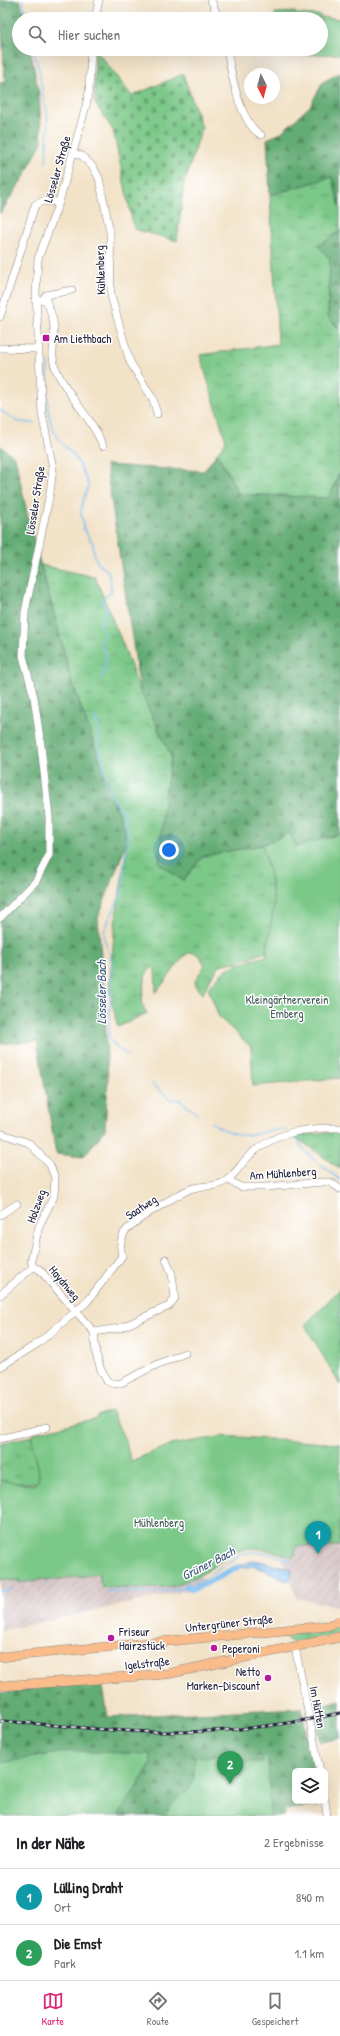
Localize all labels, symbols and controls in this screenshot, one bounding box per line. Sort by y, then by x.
search box [12,12,328,56]
icon: search [26,23,48,45]
text: Hier suchen [58,24,120,45]
north arrow [244,68,280,104]
street label: Lösseler Straße [39,133,75,204]
street label: Kühlenberg [91,245,109,295]
place label: Am Liethbach [54,330,111,347]
marker: Am Liethbach [41,333,51,343]
street label: Lösseler Straße [21,464,49,535]
your location [159,840,179,860]
water label: Lösseler Bach [92,958,110,1024]
park label: Kleingärtnerverein Emberg [245,991,329,1022]
street label: Am Mühlenberg [249,1162,317,1184]
street label: Holzweg [22,1187,50,1225]
street label: Saatweg [122,1190,160,1224]
street label: Haydnweg [45,1262,85,1304]
park label: Mühlenberg [134,1514,184,1531]
pin: 1 [305,1521,331,1554]
water label: Grüner Bach [178,1541,239,1584]
street label: Untergrüner Straße [184,1610,274,1636]
place label: Friseur Hairzstück [118,1623,165,1654]
marker: Friseur Hairzstück [106,1633,116,1643]
place label: Peperoni [222,1640,260,1657]
marker: Peperoni [209,1643,219,1653]
street label: Igelstraße [124,1652,171,1674]
place label: Netto Marken-Discount [187,1663,261,1694]
marker: Netto Marken-Discount [263,1673,273,1683]
street label: Im Hütten [306,1684,330,1730]
pin: 2 [217,1751,243,1784]
map controls [292,1768,328,1804]
button: layers [292,1768,328,1804]
text: In der Nähe [16,1831,85,1854]
text: 2 Ergebnisse [264,1833,324,1851]
text: Lülling Draht [54,1877,123,1898]
text: 1 [27,1888,31,1906]
text: 840 m [296,1888,324,1906]
text: Ort [54,1898,71,1916]
text: Die Emst [54,1933,102,1954]
text: 2 [26,1944,32,1962]
text: 1.1 km [295,1944,324,1962]
text: Park [54,1954,76,1972]
tab: Karte [41,1990,64,2028]
tab: Route [147,1990,169,2028]
tab: Gespeichert [252,1990,299,2028]

